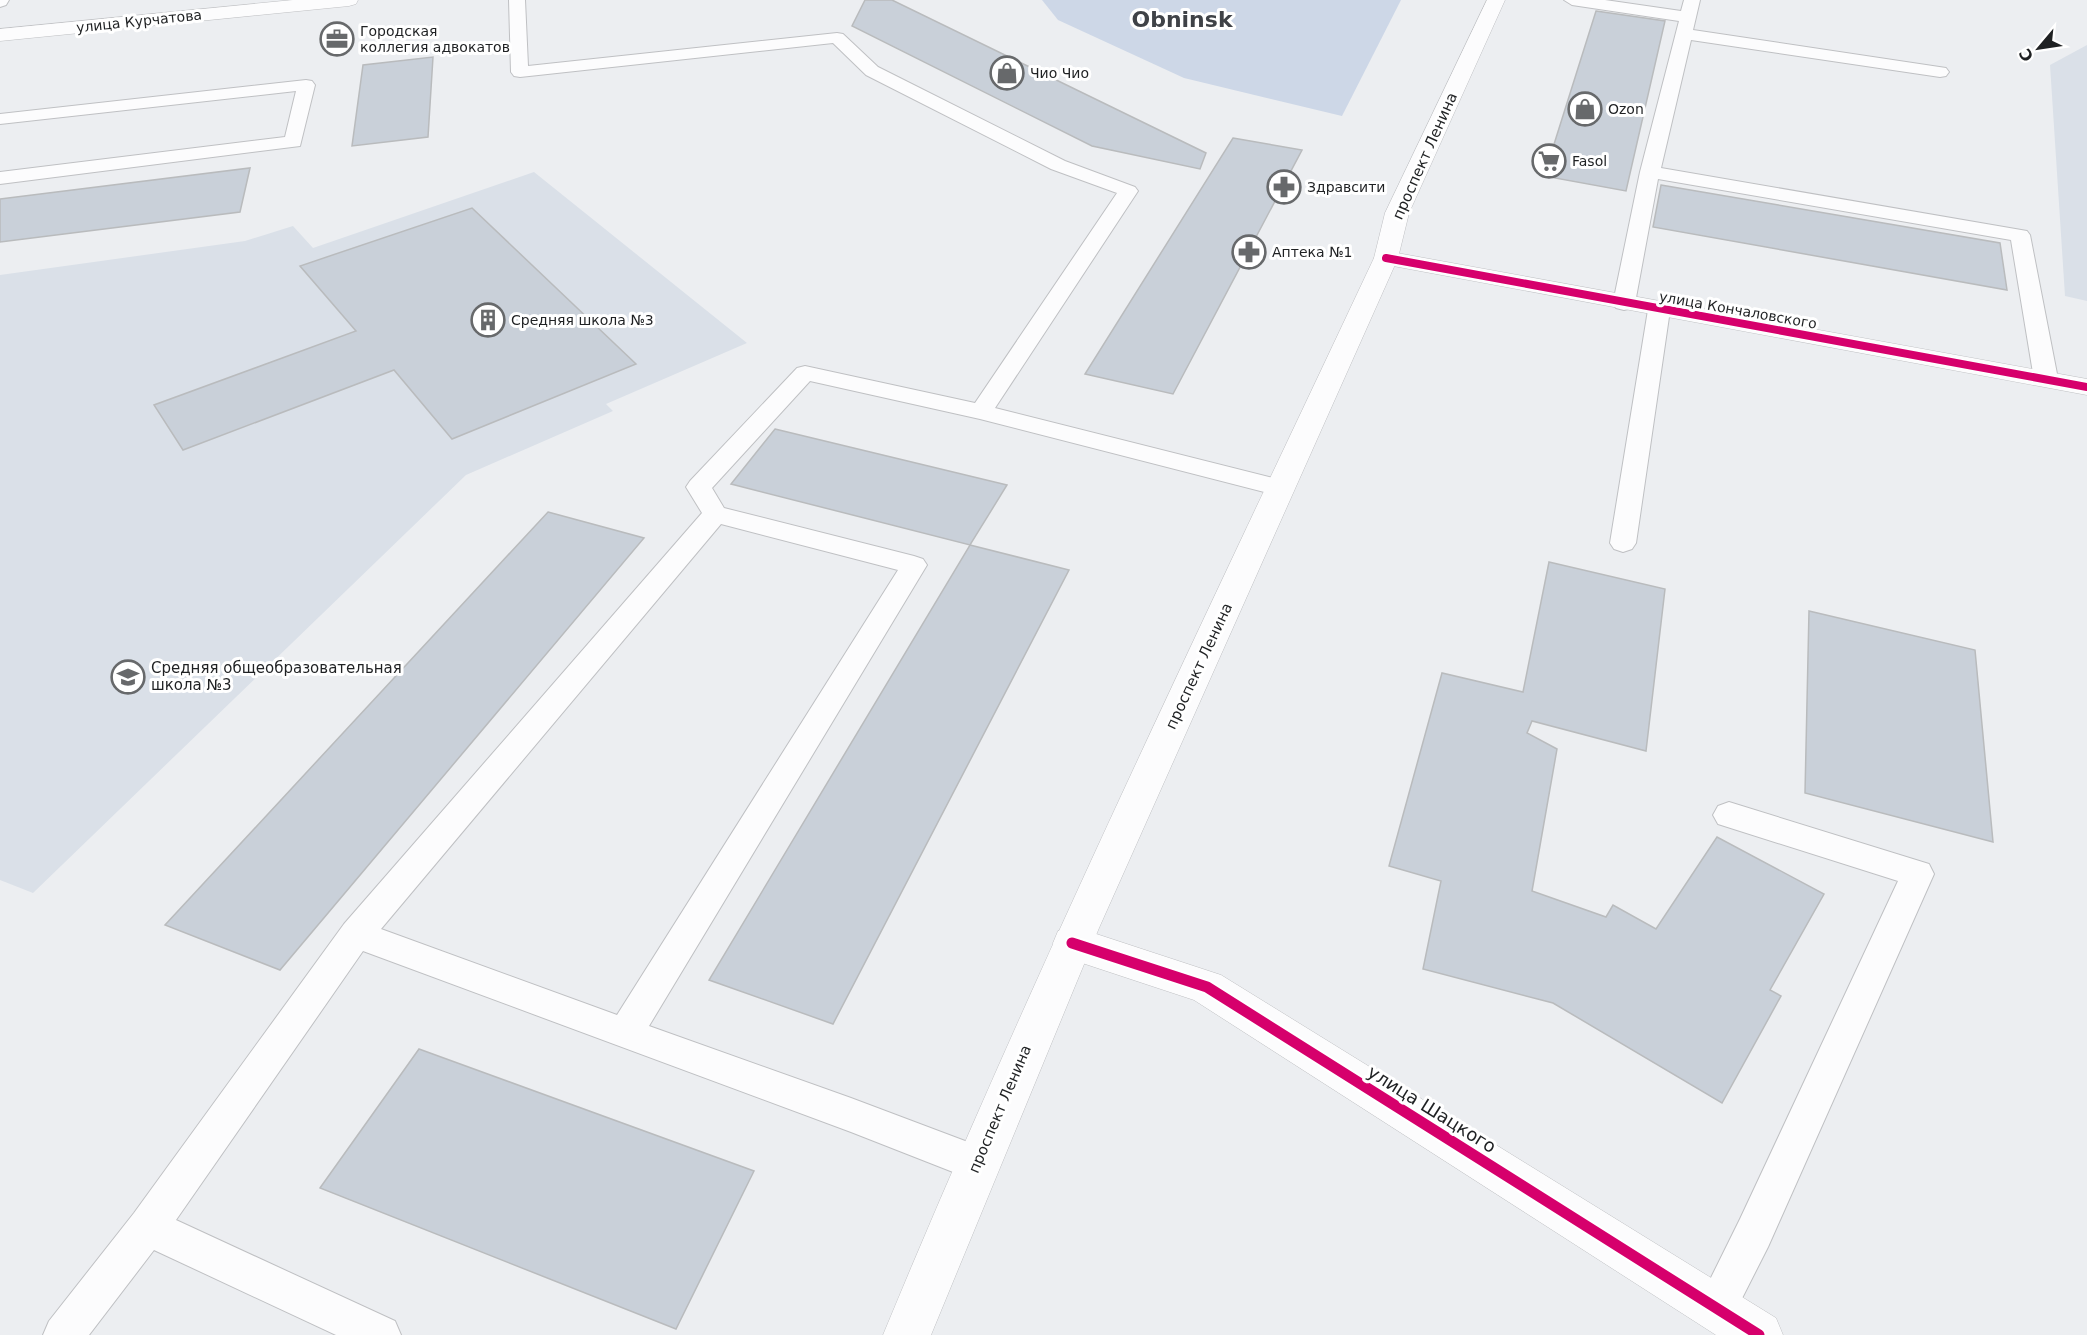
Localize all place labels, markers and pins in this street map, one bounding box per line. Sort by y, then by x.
office icon: Городская коллегия адвокатов [319,21,355,57]
place label: Городская коллегия адвокатов [360,23,510,55]
shop icon: Чио Чио [989,55,1025,91]
place label: Чио Чио [1030,65,1089,81]
shop icon: Ozon [1567,91,1603,127]
place label: Ozon [1608,101,1644,117]
supermarket icon: Fasol [1531,143,1567,179]
place label: Fasol [1572,153,1607,169]
pharmacy icon: Здравсити [1266,169,1302,205]
place label: Здравсити [1307,179,1385,195]
pharmacy icon: Аптека №1 [1231,234,1267,270]
place label: Аптека №1 [1272,244,1352,260]
building icon: Средняя школа №3 [470,302,506,338]
place label: Средняя школа №3 [511,312,654,328]
school or university icon: Средняя общеобразовательная школа №3 [110,659,146,695]
place label: Средняя общеобразовательная школа №3 [151,659,402,694]

